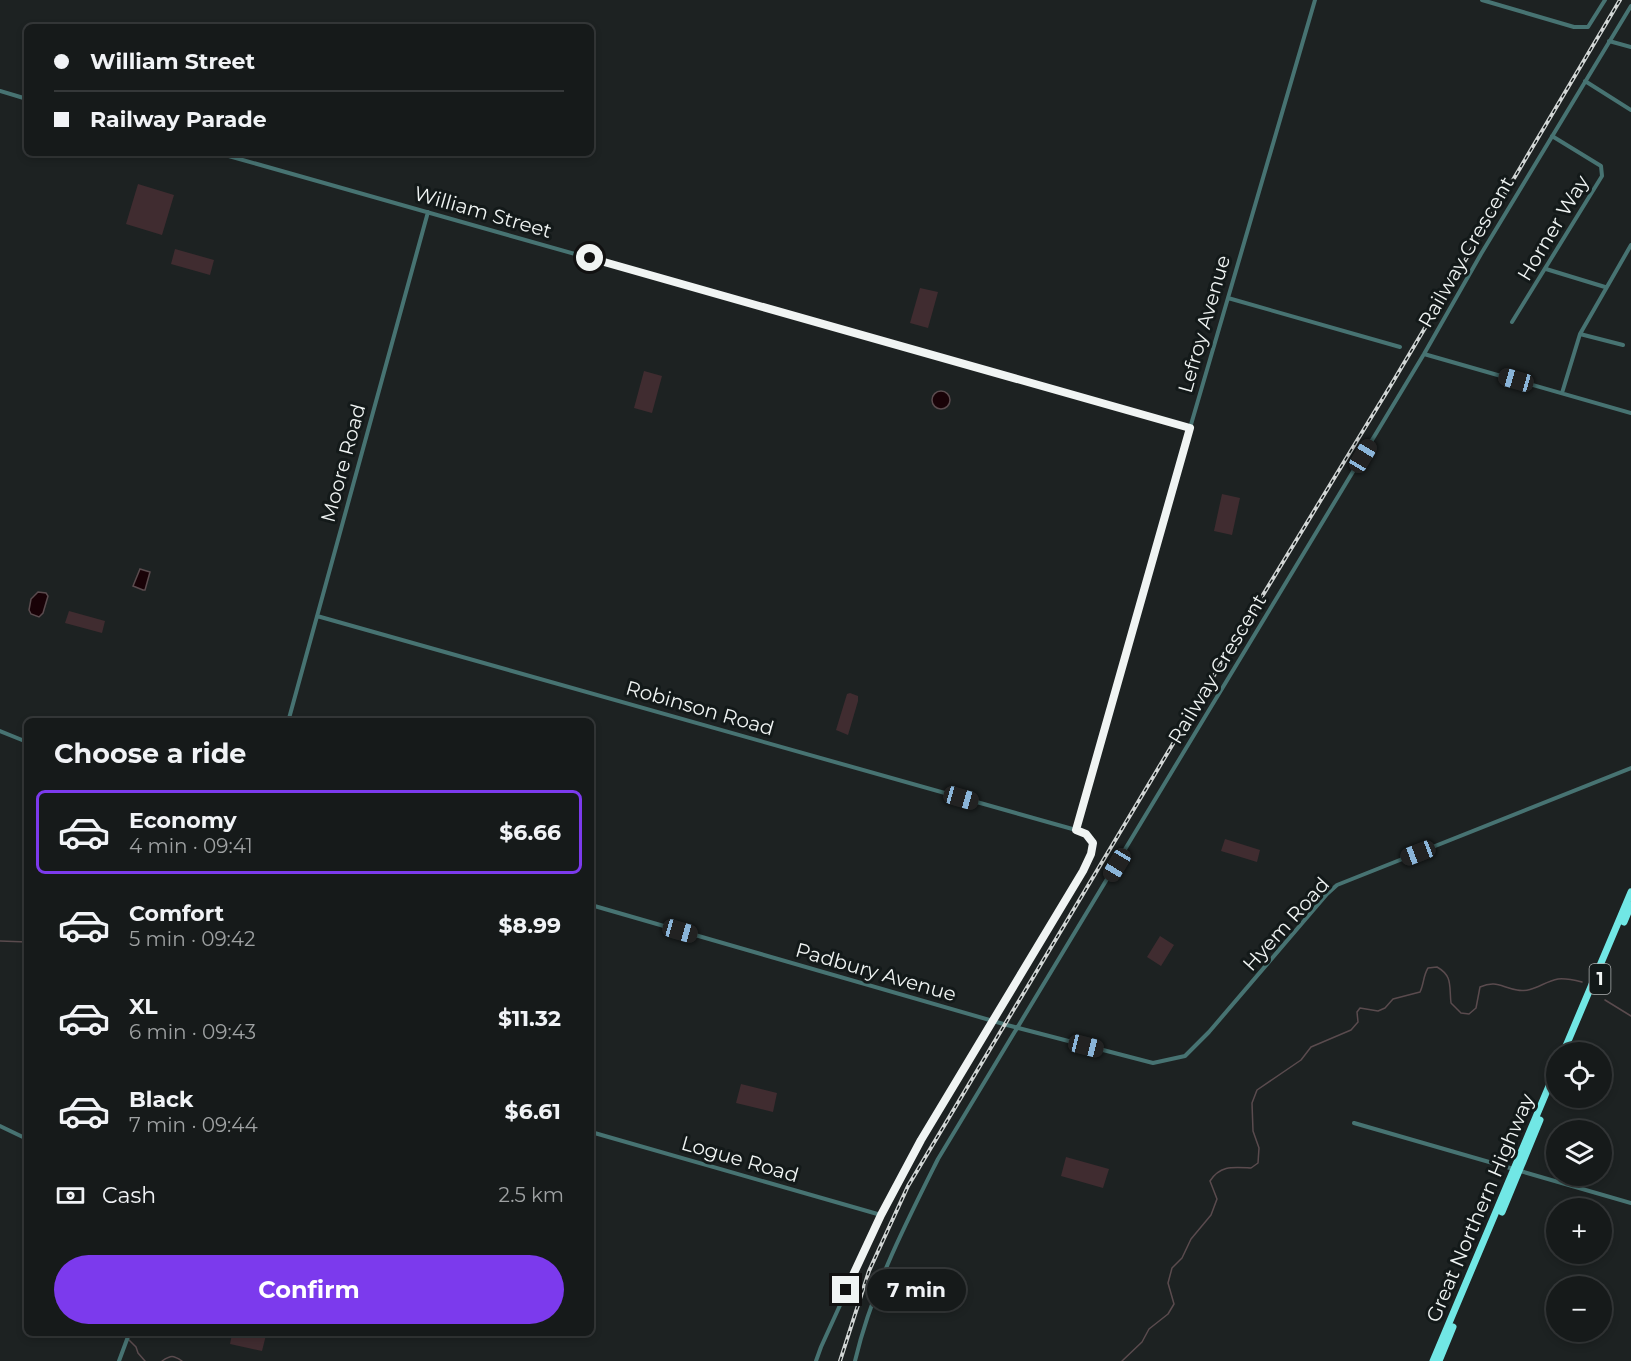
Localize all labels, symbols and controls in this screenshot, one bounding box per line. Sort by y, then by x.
text: William Street [90,48,255,75]
text: Railway Parade [90,106,267,133]
street label: Horner Way [1512,171,1594,285]
street label: Railway Crescent [1413,172,1519,332]
street label: William Street [411,181,555,243]
route start [576,244,603,271]
street label: Lefroy Avenue [1173,252,1235,396]
car [1496,366,1536,394]
street label: Moore Road [316,401,370,525]
car [1346,436,1380,476]
street label: Railway Crescent [1163,590,1271,748]
street label: Robinson Road [623,675,777,741]
text: Choose a ride [54,737,246,770]
car [941,784,981,812]
icon: car [57,805,111,859]
text: Economy [129,807,237,834]
text: $6.66 [499,819,561,846]
text: 4 min · 09:41 [129,834,253,858]
car [1398,838,1438,868]
car [1100,845,1134,885]
street label: Hyem Road [1238,872,1334,976]
icon: car [57,898,111,952]
text: Comfort [129,900,224,927]
text: $8.99 [498,912,561,939]
car [660,917,700,945]
text: 5 min · 09:42 [129,927,255,951]
street label: Padbury Avenue [793,938,959,1006]
road number: 1 [1590,964,1610,994]
icon: car [57,991,111,1045]
text: XL [129,993,158,1020]
text: $11.32 [498,1005,561,1032]
text: 6 min · 09:43 [129,1020,256,1044]
car [1066,1033,1106,1059]
map controls [1546,1042,1612,1342]
button: locate [1546,1042,1612,1108]
icon: car [57,1084,111,1138]
text: Black [129,1086,193,1113]
street label: Great Northern Highway [1421,1090,1539,1326]
text: $6.61 [505,1098,561,1125]
text: 7 min · 09:44 [129,1113,258,1137]
button: layers [1546,1120,1612,1186]
street label: Logue Road [679,1131,801,1187]
icon: cash [54,1179,87,1212]
text: Cash [102,1182,156,1209]
text: 2.5 km [499,1183,564,1207]
button: + [1546,1198,1612,1264]
button: Confirm [54,1255,564,1324]
callout: 7 min [867,1269,966,1311]
route end [832,1276,859,1303]
button: − [1546,1276,1612,1342]
text: 7 min [887,1278,946,1302]

